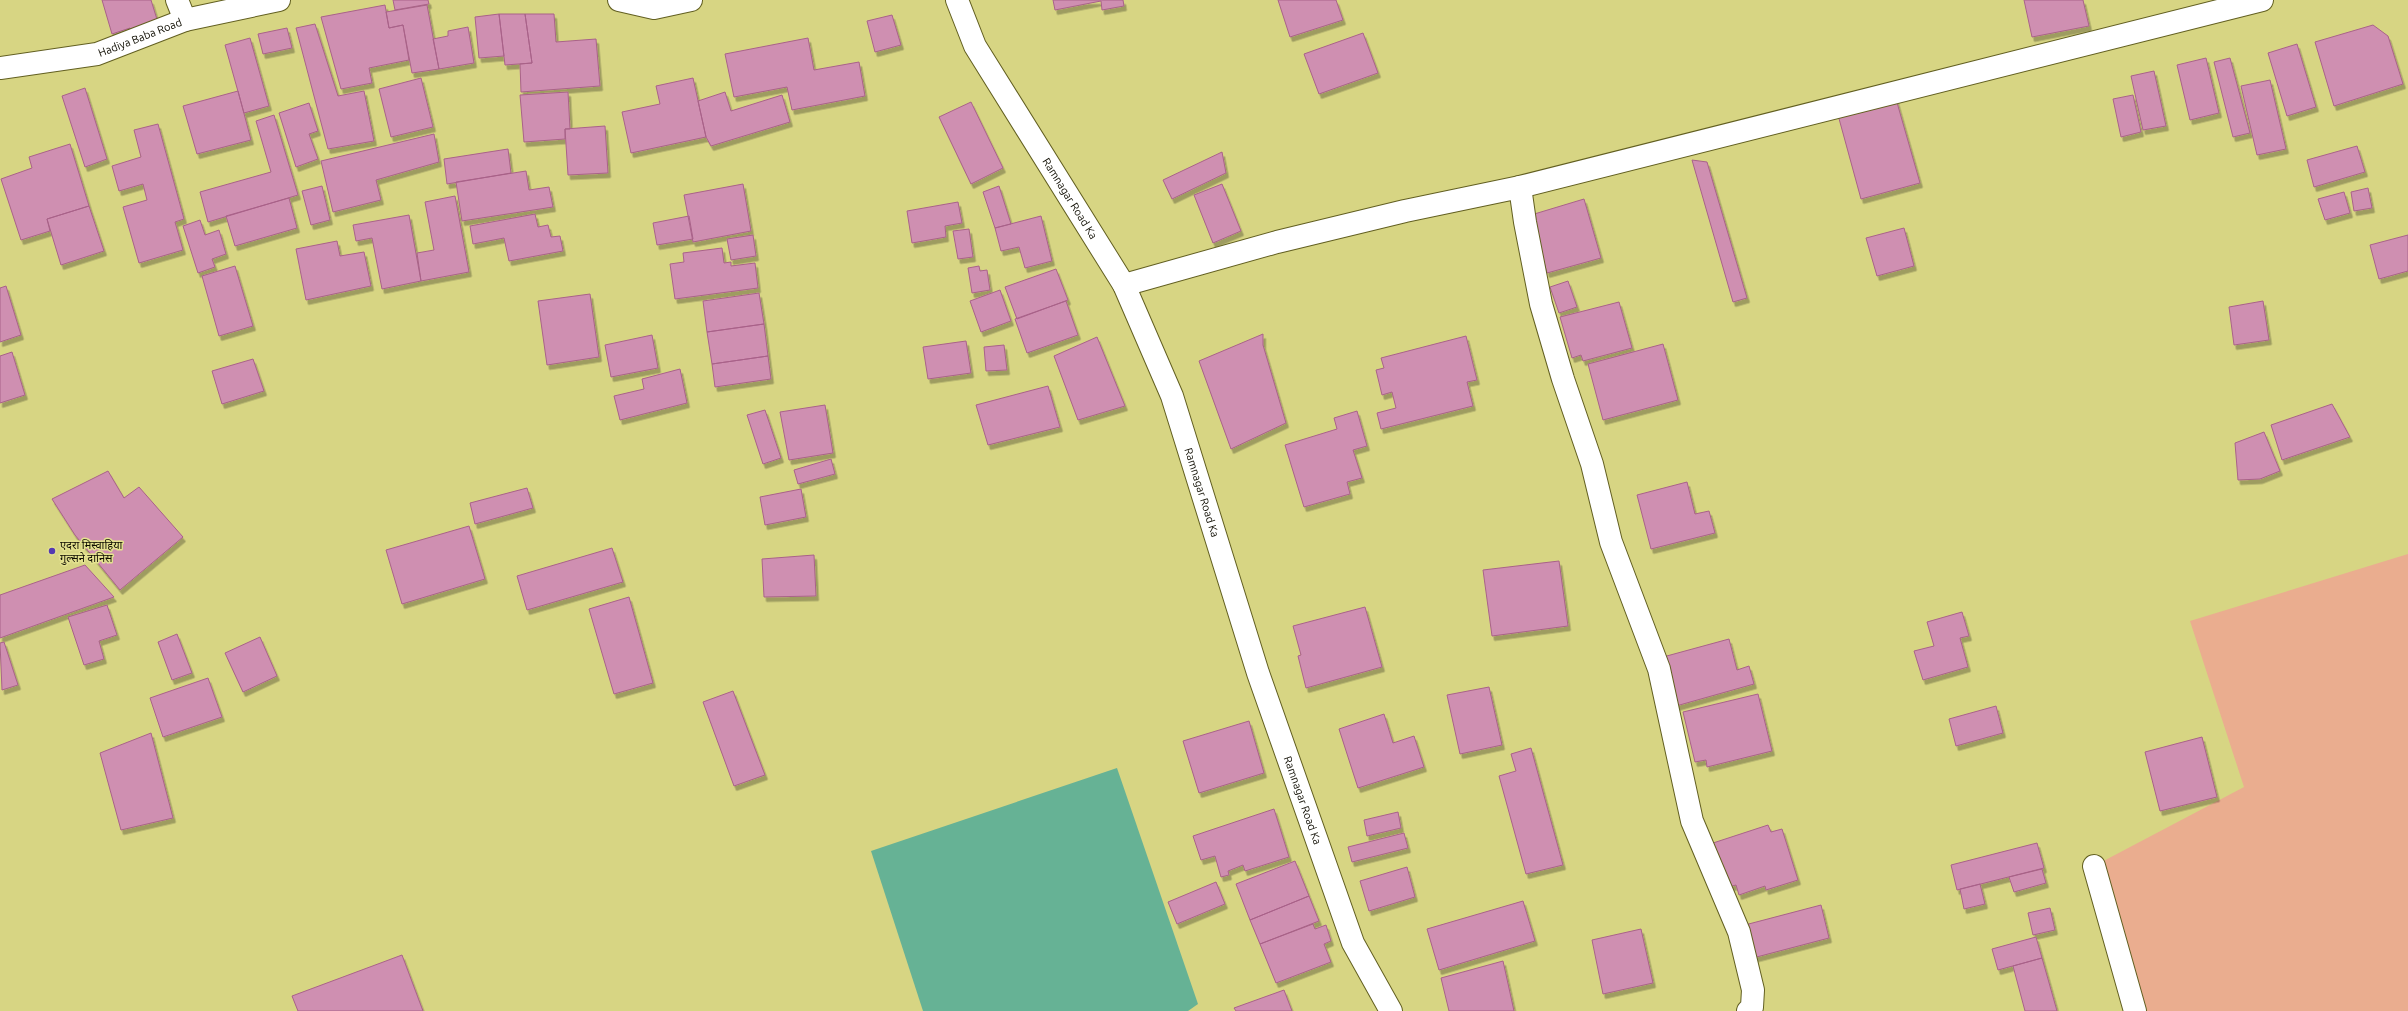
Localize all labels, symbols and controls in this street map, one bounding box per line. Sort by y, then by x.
street label: Hadiya Baba Road [96,16,183,59]
street label: Ramnagar Road Ka [1040,156,1100,241]
street label: Ramnagar Road Ka [1182,446,1221,539]
place label: एदरा मिस्वाहिया गुल्सने दानिस [60,539,123,565]
marker: एदरा मिस्वाहिया गुल्सने दानिस [47,546,57,556]
street label: Ramnagar Road Ka [1282,755,1324,846]

